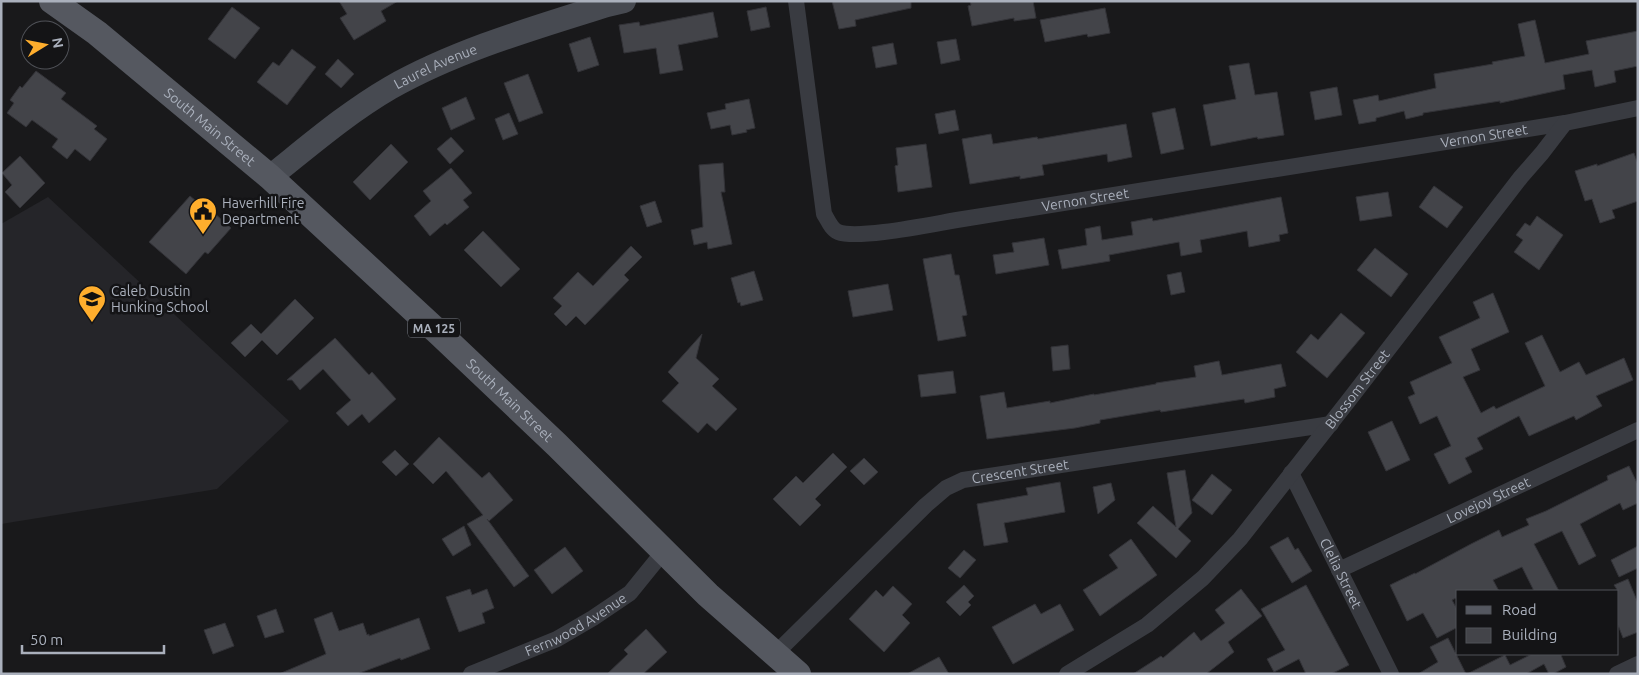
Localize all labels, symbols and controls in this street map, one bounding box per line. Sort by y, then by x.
north arrow [20,20,70,70]
text: N [49,36,67,49]
street label: Laurel Avenue [391,41,479,92]
street label: South Main Street [161,84,259,170]
street label: Vernon Street [1439,121,1529,151]
street label: Vernon Street [1040,185,1130,214]
place label: Haverhill Fire Department [222,195,305,227]
public building icon: Haverhill Fire Department [188,196,218,235]
place label: Caleb Dustin Hunking School [111,283,209,315]
school or university icon: Caleb Dustin Hunking School [77,284,107,323]
road number: MA 125 [408,318,460,338]
street label: Blossom Street [1322,346,1393,432]
street label: South Main Street [463,355,557,445]
street label: Crescent Street [971,456,1070,487]
street label: Lovejoy Street [1444,473,1533,526]
street label: Clelia Street [1317,535,1365,612]
street label: Fernwood Avenue [523,590,629,659]
legend [1456,590,1619,655]
text: Road [1502,601,1537,618]
scale bar [22,622,165,654]
text: Building [1502,626,1557,643]
text: 50 m [30,631,63,648]

